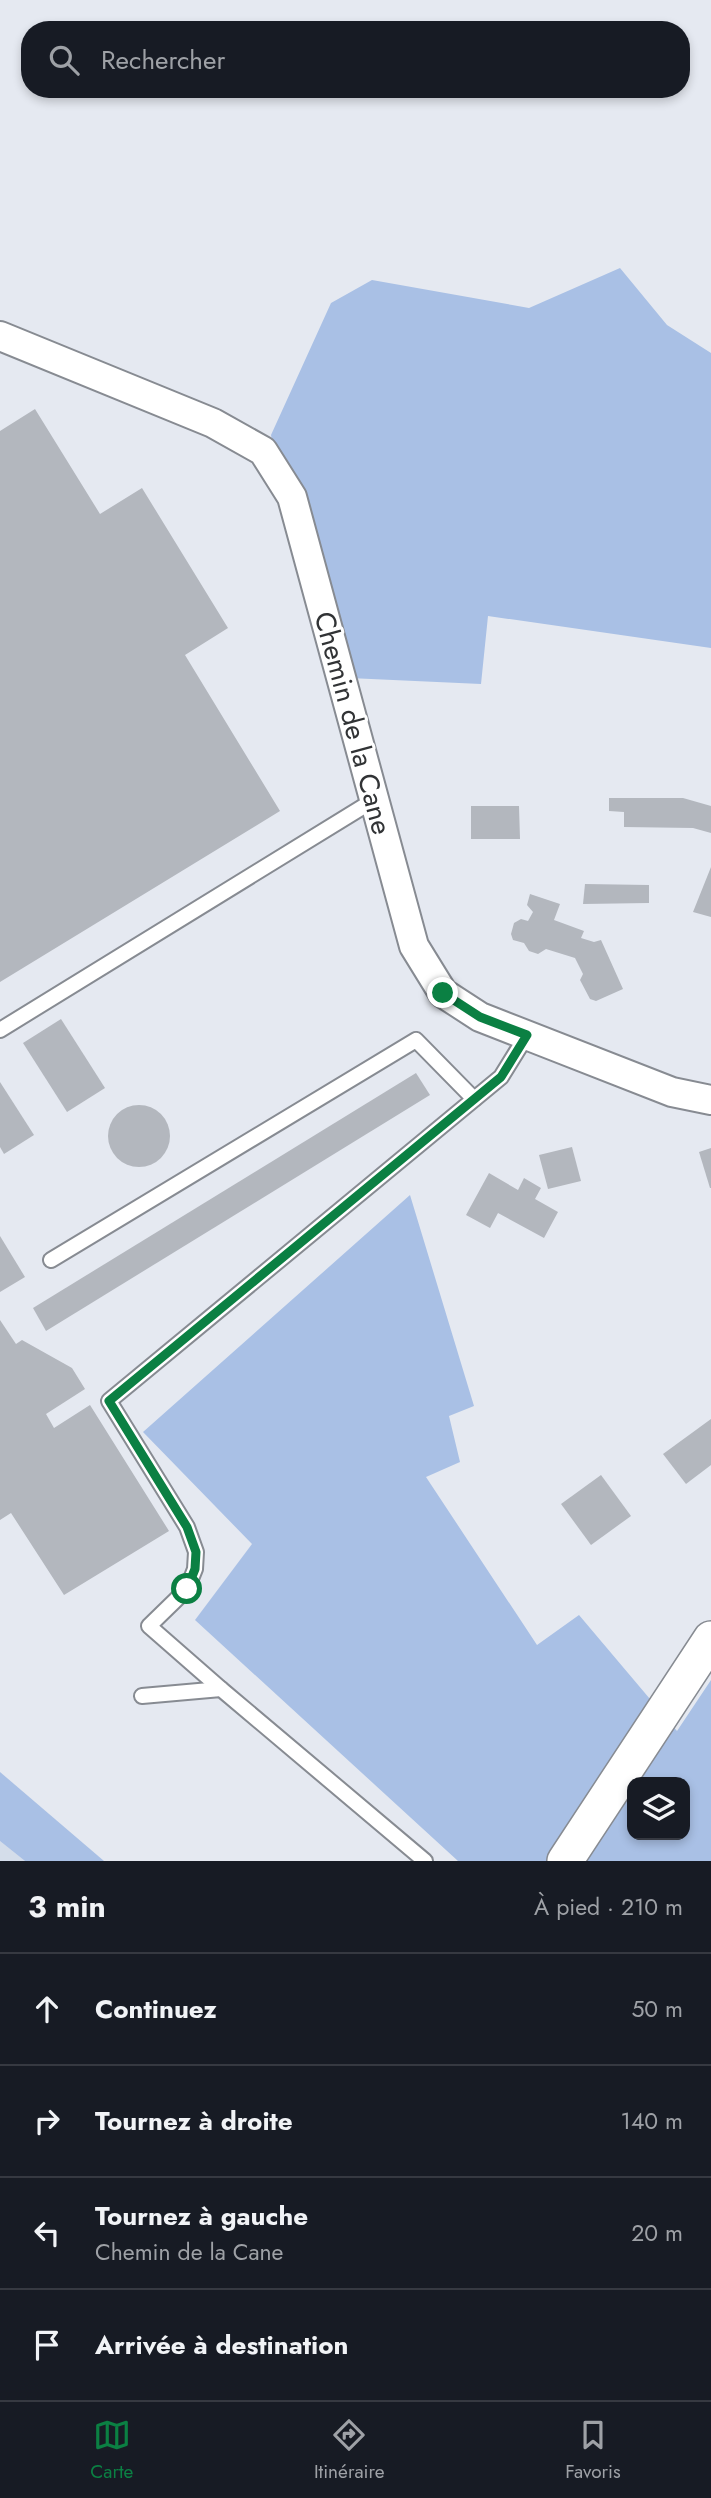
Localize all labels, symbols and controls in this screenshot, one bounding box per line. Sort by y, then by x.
search box [21,21,690,98]
icon: search [45,41,83,79]
text: Rechercher [101,41,225,79]
street label: Chemin de la Cane [304,607,402,839]
route end [427,977,458,1008]
route start [171,1573,202,1604]
map controls [627,1777,690,1840]
button: layers [627,1777,690,1840]
text: 3 min [28,1885,106,1928]
text: À pied · 210 m [534,1890,683,1924]
icon: ahead [28,1990,66,2028]
text: Continuez [95,1990,217,2028]
text: 50 m [631,1992,683,2026]
icon: right [28,2102,66,2140]
text: Tournez à droite [95,2102,293,2140]
text: 140 m [621,2104,683,2138]
text: Tournez à gauche [95,2197,308,2235]
icon: left [28,2214,66,2252]
text: 20 m [631,2216,683,2250]
text: Chemin de la Cane [95,2235,283,2269]
icon: arrive [28,2326,66,2364]
text: Arrivée à destination [95,2326,348,2364]
tab: Carte [90,2416,133,2485]
tab: Itinéraire [314,2416,385,2485]
tab: Favoris [565,2416,621,2485]

